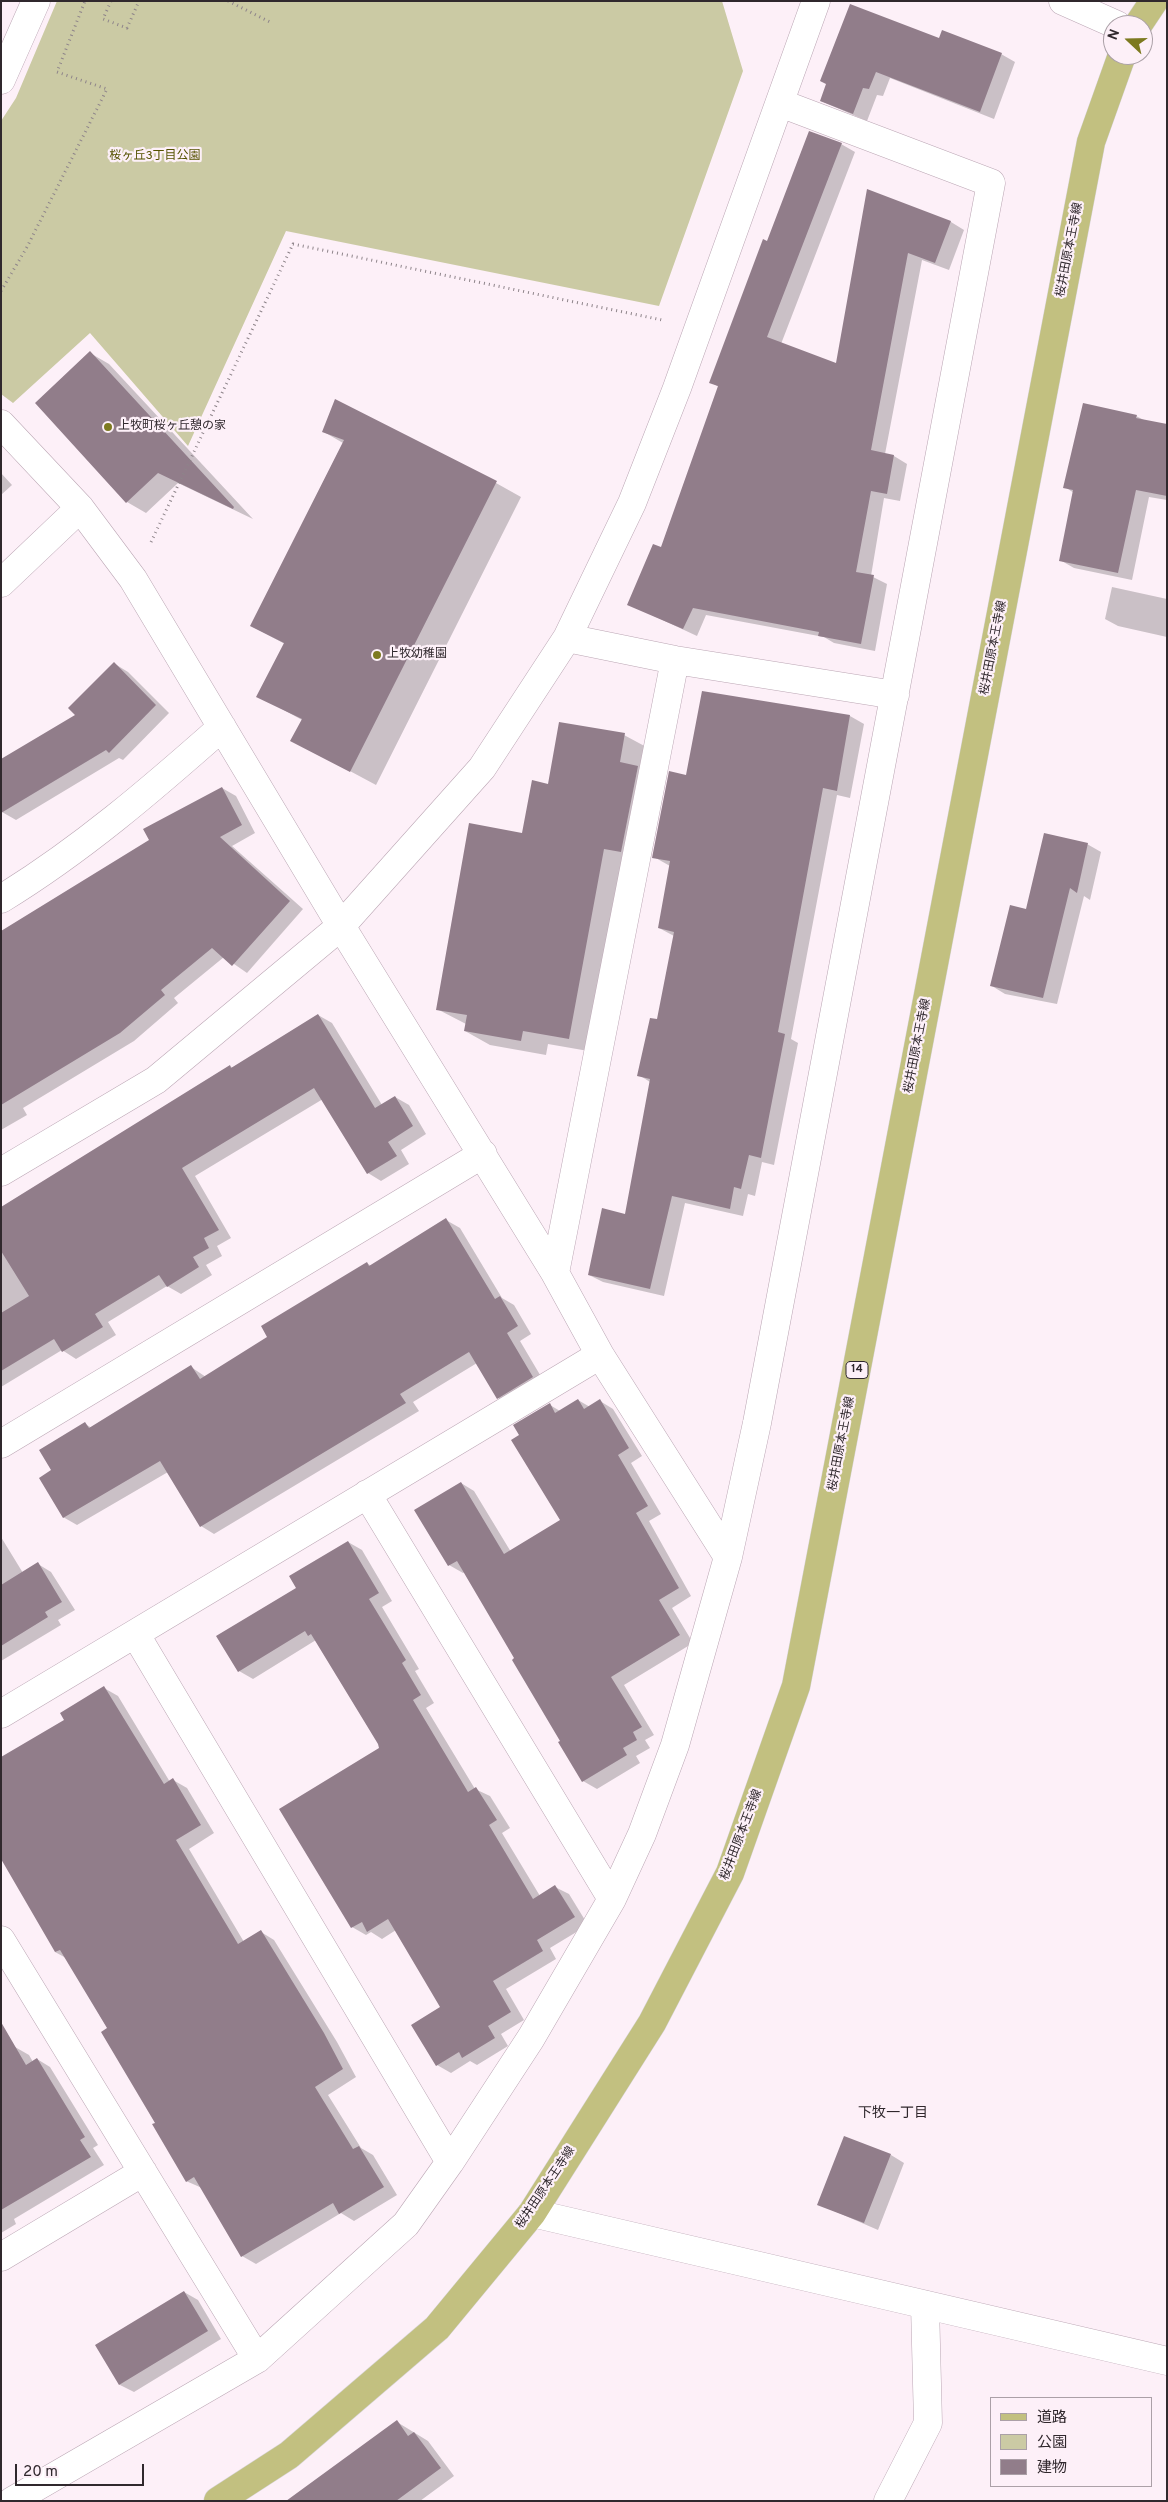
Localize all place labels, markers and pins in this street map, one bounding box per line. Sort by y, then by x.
place label: 上牧町桜ヶ丘憩の家 [118,420,226,434]
marker: 上牧町桜ヶ丘憩の家 [102,421,114,433]
place label: 上牧幼稚園 [387,648,447,662]
marker: 上牧幼稚園 [371,649,383,661]

